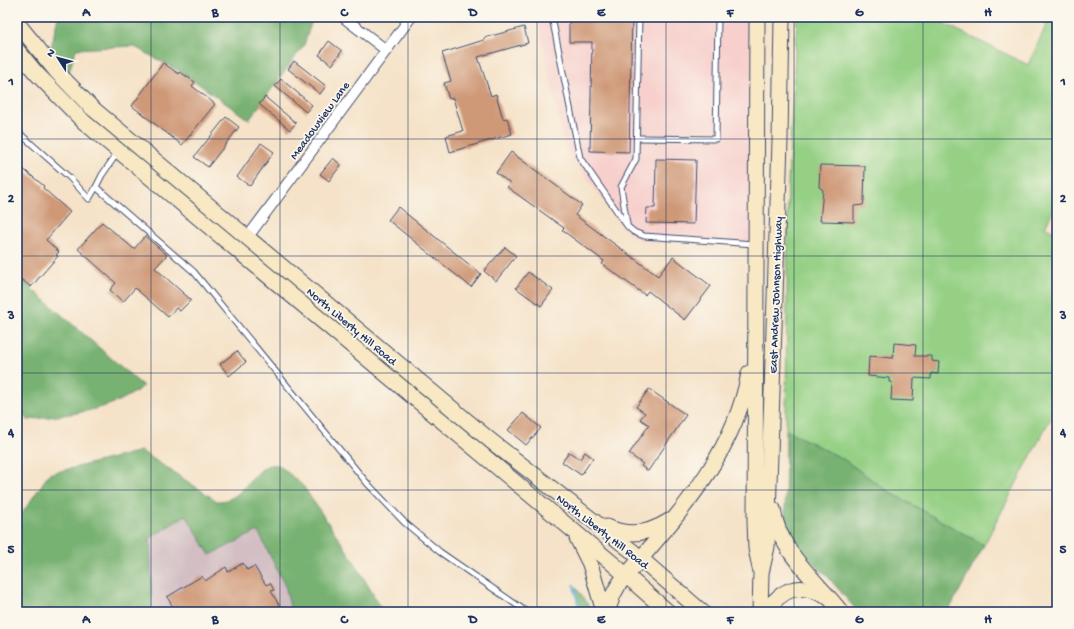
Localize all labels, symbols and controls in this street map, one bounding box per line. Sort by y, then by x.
text: A [81,6,91,21]
text: B [211,6,220,21]
text: C [339,6,349,21]
text: D [468,6,478,21]
text: E [597,6,606,21]
text: F [726,6,735,21]
text: G [855,6,864,21]
text: H [984,6,992,21]
north arrow [38,38,78,78]
text: N [45,47,58,60]
text: 1 [7,75,14,90]
text: 1 [1059,75,1066,90]
street label: Meadowview Lane [288,79,354,163]
text: 2 [8,192,15,207]
text: 2 [1060,192,1067,207]
street label: East Andrew Johnson Highway [767,216,787,374]
street label: North Liberty Hill Road [303,286,400,370]
text: 3 [7,309,15,324]
text: 3 [1059,309,1067,324]
text: 4 [7,426,15,441]
text: 4 [1059,426,1067,441]
street label: North Liberty Hill Road [553,492,652,574]
text: 5 [8,543,15,558]
text: 5 [1060,543,1067,558]
text: A [81,613,91,628]
text: B [211,613,220,628]
text: C [339,613,349,628]
text: D [468,613,478,628]
text: E [597,613,606,628]
text: F [726,613,735,628]
text: G [855,613,864,628]
text: H [984,613,992,628]

